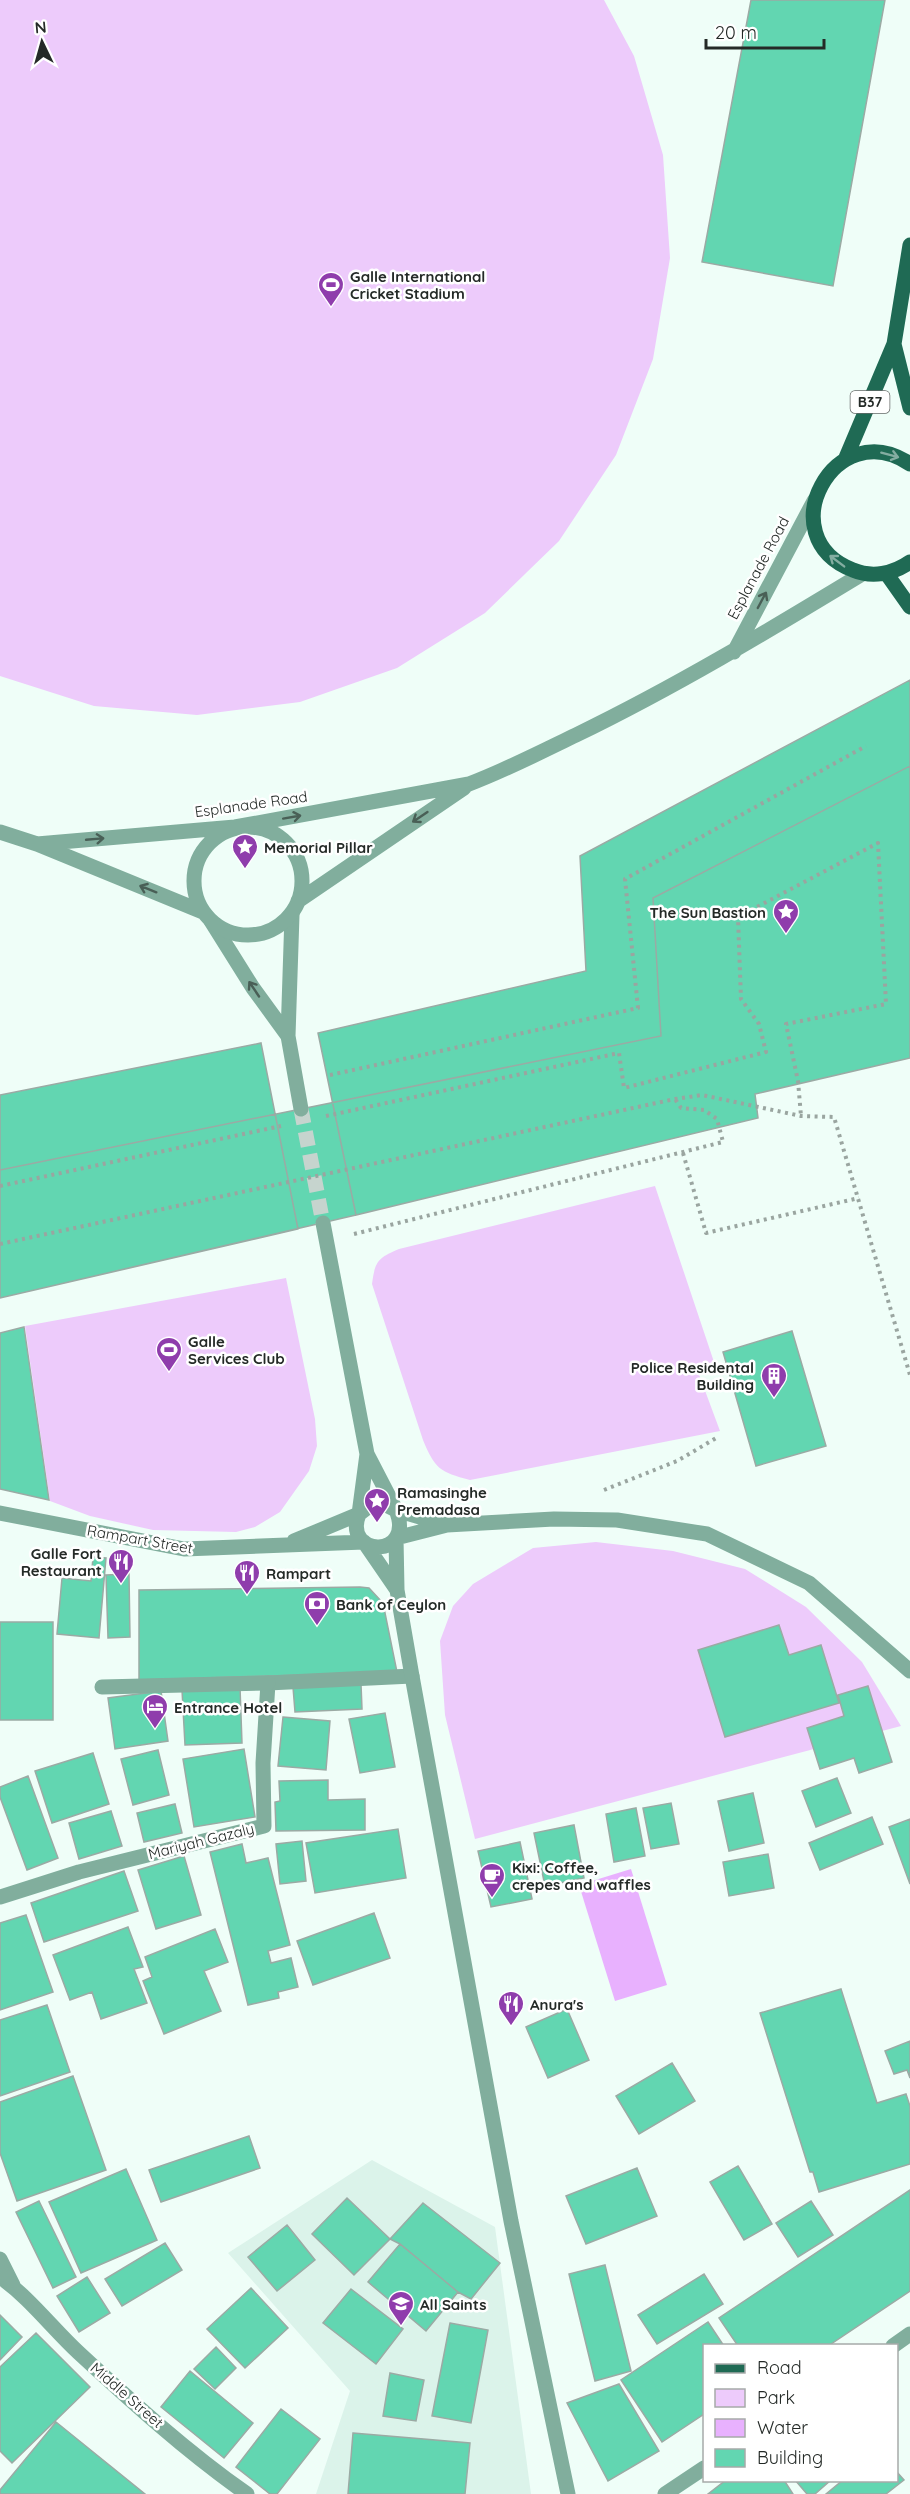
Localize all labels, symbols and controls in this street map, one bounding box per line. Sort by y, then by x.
north arrow [12,12,72,72]
scale bar [706,12,824,50]
text: N [34,17,47,38]
text: 20 m [715,21,757,44]
place label: Galle International Cricket Stadium [350,267,485,303]
sports icon: Galle International Cricket Stadium [316,270,346,308]
road number: B37 [850,391,890,413]
one-way arrow [880,450,899,461]
street label: Esplanade Road [723,513,793,623]
one-way arrow [829,554,845,567]
one-way arrow [756,592,768,609]
street label: Esplanade Road [193,787,309,821]
one-way arrow [282,811,302,822]
one-way arrow [413,811,429,823]
place icon: Memorial Pillar [230,832,260,870]
one-way arrow [84,833,104,844]
place label: Memorial Pillar [264,838,373,857]
one-way arrow [140,883,158,894]
place icon: The Sun Bastion [771,897,801,935]
place label: The Sun Bastion [649,903,766,922]
one-way arrow [248,981,260,997]
place label: Galle Services Club [188,1332,285,1368]
sports icon: Galle Services Club [154,1335,184,1373]
place label: Police Residental Building [631,1358,754,1394]
building icon: Police Residental Building [759,1361,789,1399]
place label: Ramasinghe Premadasa [397,1483,487,1519]
place icon: Ramasinghe Premadasa [362,1486,392,1524]
street label: Rampart Street [86,1520,194,1558]
place label: Galle Fort Restaurant [21,1544,102,1580]
restaurant icon: Galle Fort Restaurant [106,1547,136,1585]
restaurant icon: Rampart [232,1558,262,1596]
place label: Rampart [266,1564,331,1583]
bank icon: Bank of Ceylon [302,1589,332,1627]
place label: Bank of Ceylon [336,1595,446,1614]
hotel icon: Entrance Hotel [140,1692,170,1730]
place label: Entrance Hotel [174,1698,282,1717]
street label: Mariyah Gazaly [146,1819,256,1863]
place label: Kixi: Coffee, crepes and waffles [512,1858,651,1894]
cafe icon: Kixi: Coffee, crepes and waffles [477,1861,507,1899]
restaurant icon: Anura's [496,1989,526,2027]
place label: Anura's [530,1995,584,2014]
school or university icon: All Saints [386,2289,416,2327]
place label: All Saints [420,2295,486,2314]
legend [703,2344,898,2482]
text: Road [757,2356,802,2379]
street label: Middle Street [87,2358,167,2432]
text: Park [757,2386,795,2409]
text: Water [757,2416,808,2439]
text: Building [757,2446,823,2469]

